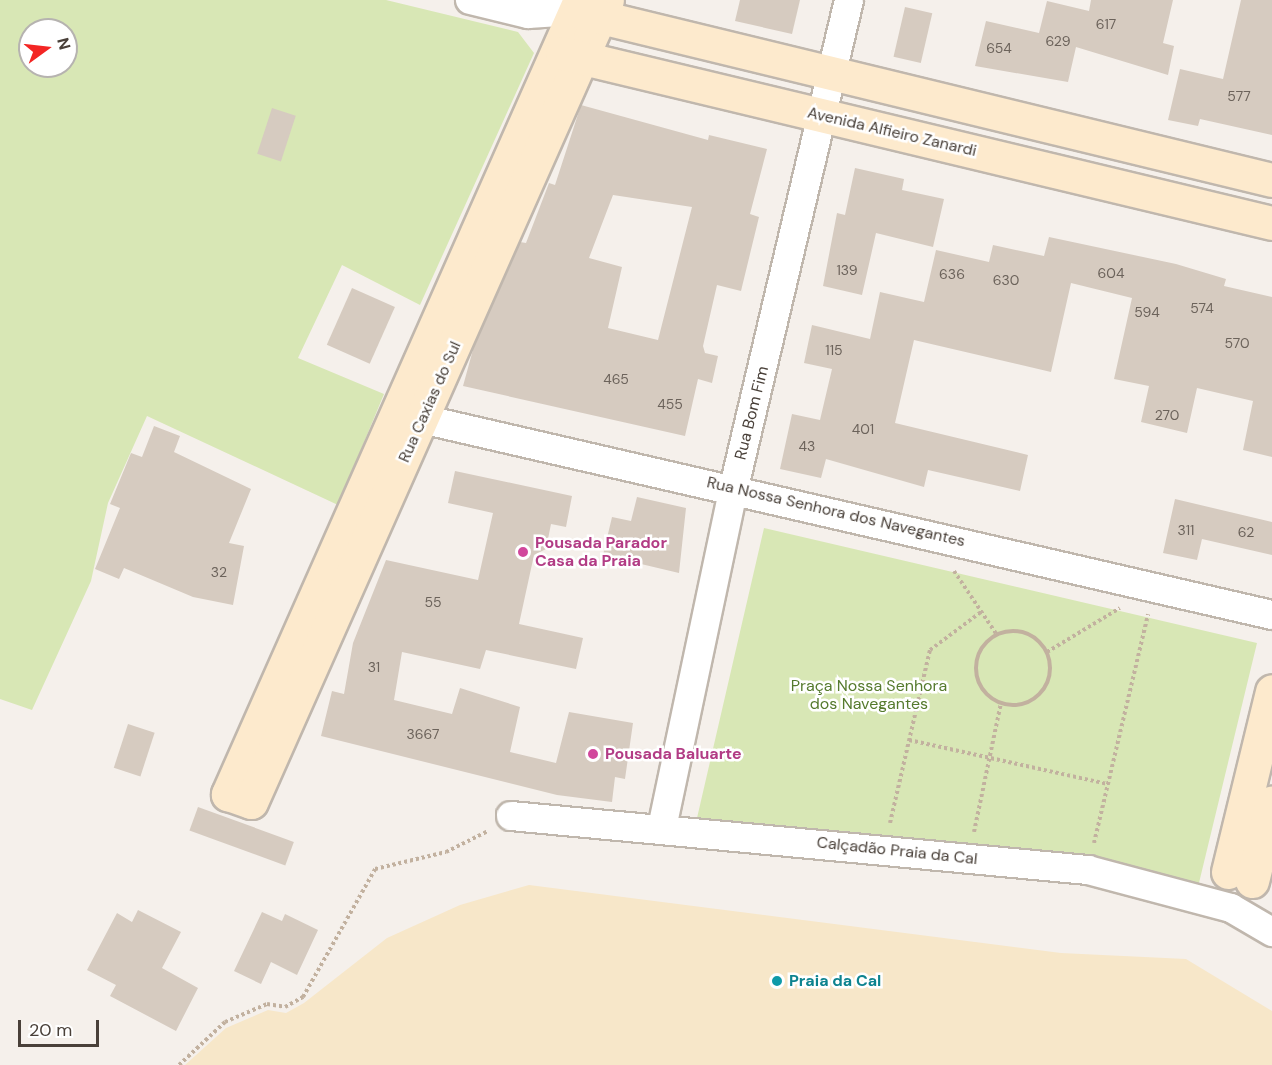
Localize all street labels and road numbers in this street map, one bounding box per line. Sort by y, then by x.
street label: Avenida Alfieiro Zanardi [805,103,979,161]
street label: Rua Caxias do Sul [395,339,465,465]
street label: Rua Bom Fim [731,364,773,462]
street label: Rua Nossa Senhora dos Navegantes [705,473,967,551]
street label: Calçadão Praia da Cal [816,833,978,869]

